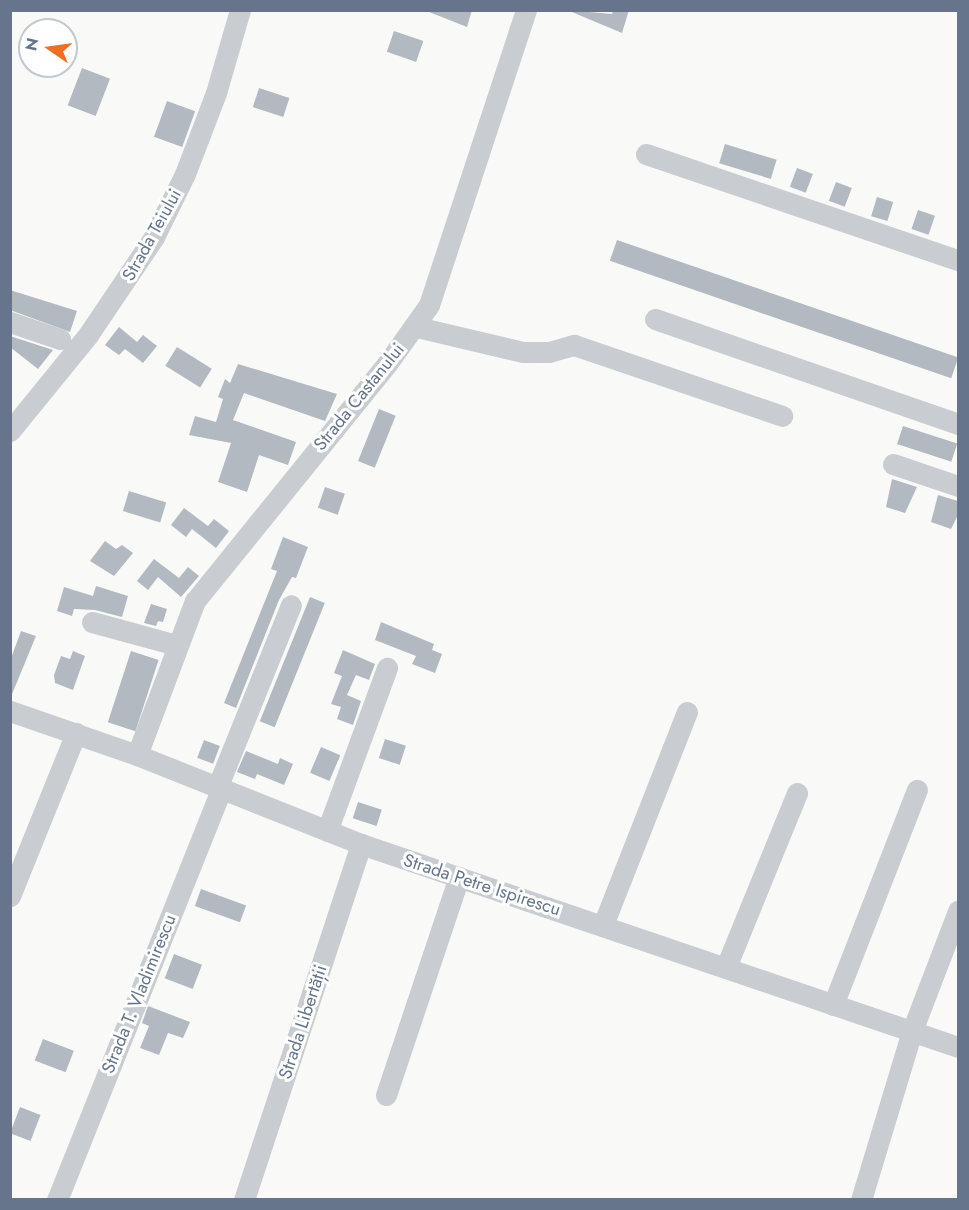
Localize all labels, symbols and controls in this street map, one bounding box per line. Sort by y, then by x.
north arrow [18,18,78,78]
text: N [19,36,45,53]
street label: Strada Teiului [118,185,186,285]
street label: Strada Castanului [309,339,409,455]
street label: Strada Petre Ispirescu [401,849,563,921]
street label: Strada T. Vladimirescu [97,911,181,1077]
street label: Strada Libertății [274,962,332,1082]

